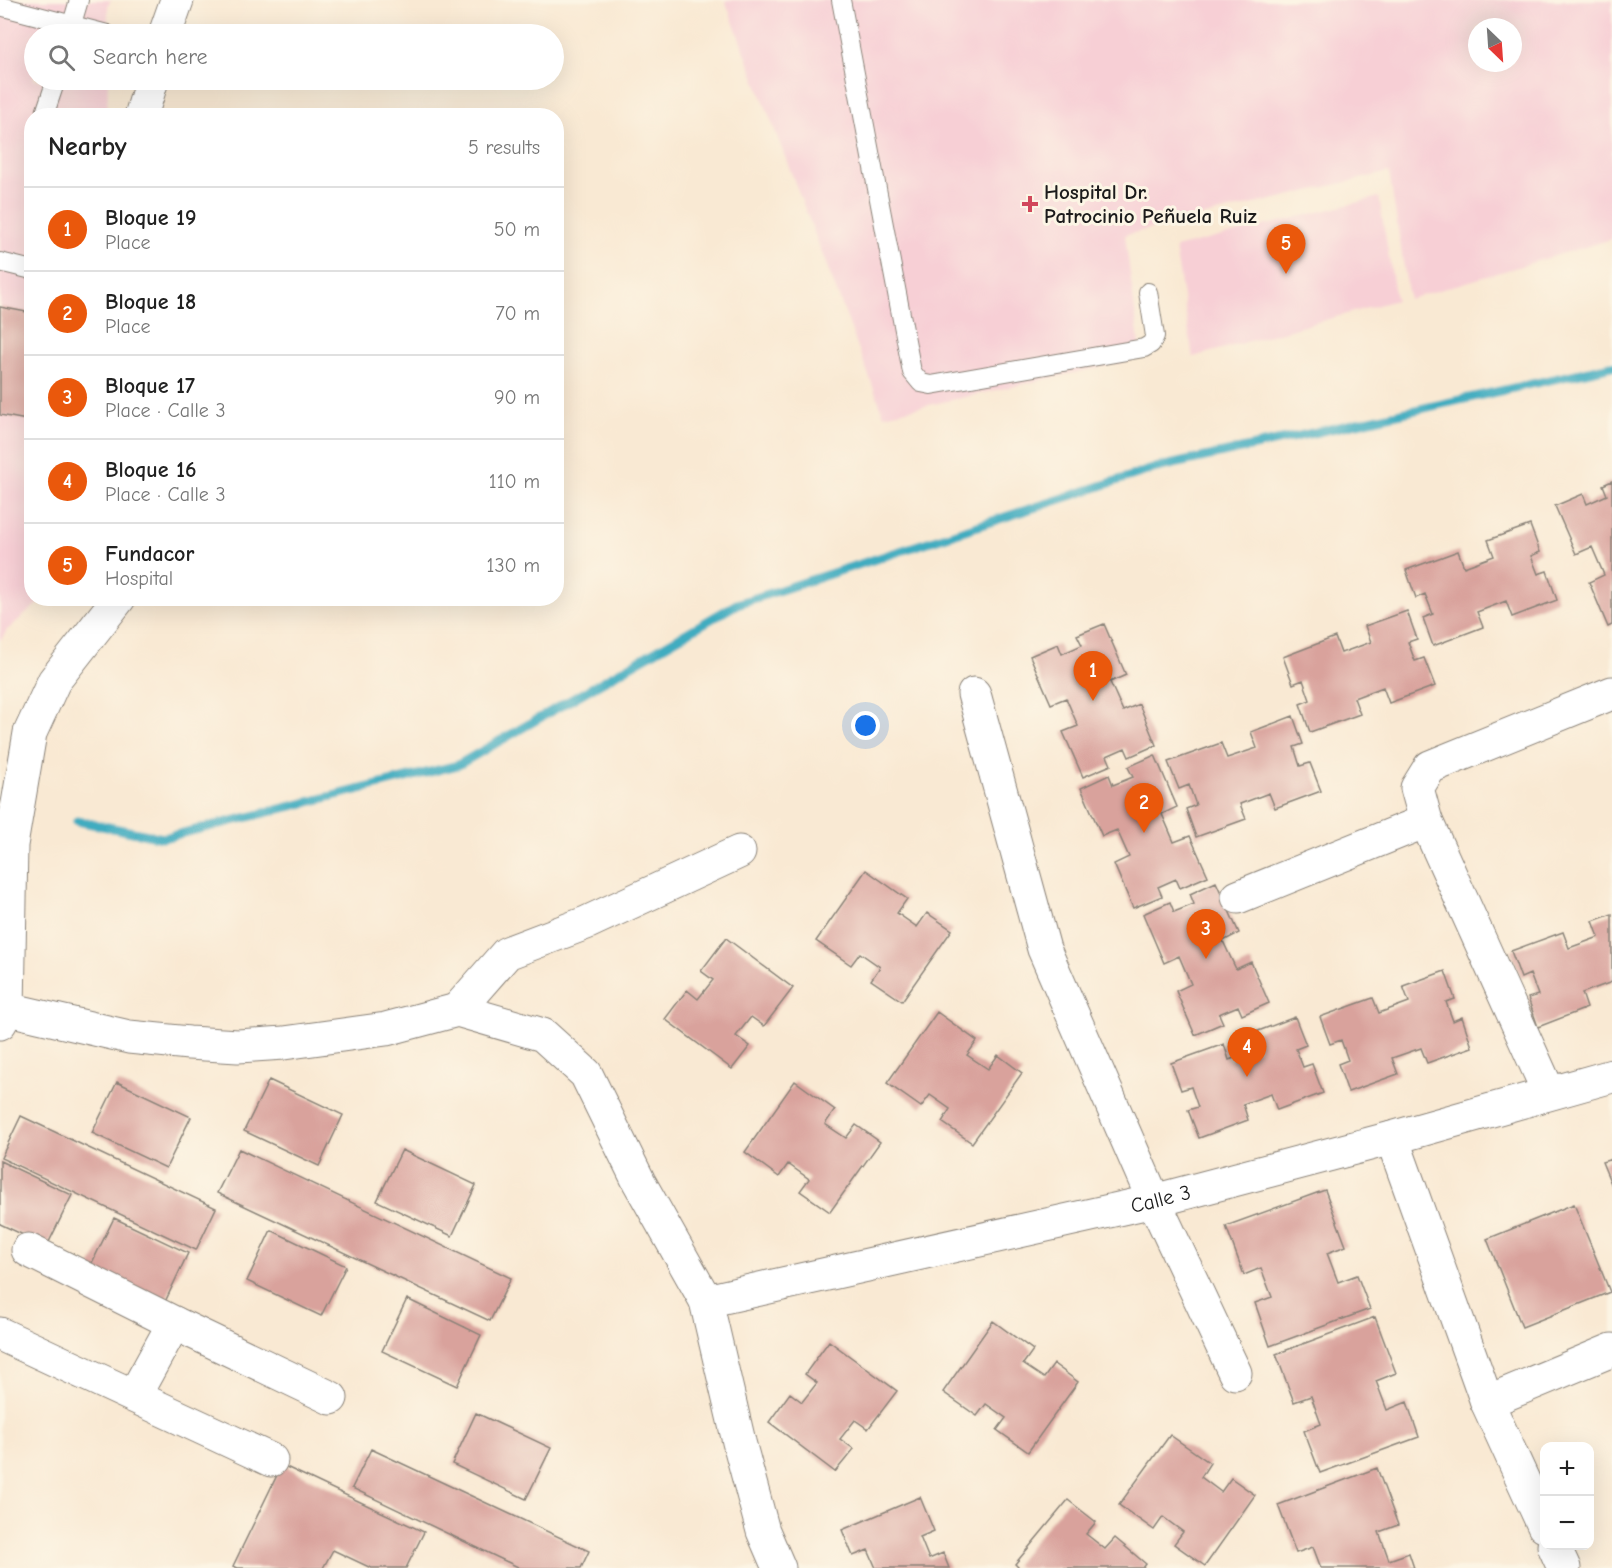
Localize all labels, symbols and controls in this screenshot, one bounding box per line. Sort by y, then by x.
north arrow [1468,18,1522,72]
search box [24,24,564,90]
icon: search [45,41,78,74]
text: Search here [93,44,208,70]
text: Nearby [48,132,127,162]
text: 5 results [468,136,540,159]
place label: Hospital Dr. Patrocinio Peñuela Ruiz [1044,180,1257,228]
marker: Hospital Dr. Patrocinio Peñuela Ruiz [1021,195,1039,213]
text: Bloque 19 [105,205,196,231]
text: 1 [64,218,71,241]
text: 50 m [494,218,540,241]
pin: 5 [1266,224,1306,274]
text: Place [105,231,151,254]
text: Bloque 18 [105,289,196,315]
text: 2 [63,302,72,325]
text: 70 m [495,302,540,325]
text: Place [105,315,151,338]
text: Bloque 17 [105,373,195,399]
text: 3 [63,386,72,409]
text: 90 m [494,386,540,409]
text: Place · Calle 3 [105,399,226,422]
text: Bloque 16 [105,457,196,483]
text: 4 [63,470,72,493]
text: 110 m [489,470,540,493]
text: Place · Calle 3 [105,483,226,506]
text: Fundacor [105,541,194,567]
text: 5 [62,554,73,577]
text: 130 m [487,554,540,577]
text: Hospital [105,567,173,590]
pin: 1 [1074,652,1112,701]
your location [851,711,880,740]
pin: 2 [1124,784,1164,833]
pin: 3 [1186,910,1226,959]
pin: 4 [1228,1028,1266,1077]
street label: Calle 3 [1128,1180,1193,1218]
map controls [1540,1442,1594,1550]
button: + [1540,1442,1594,1496]
button: − [1540,1496,1594,1550]

